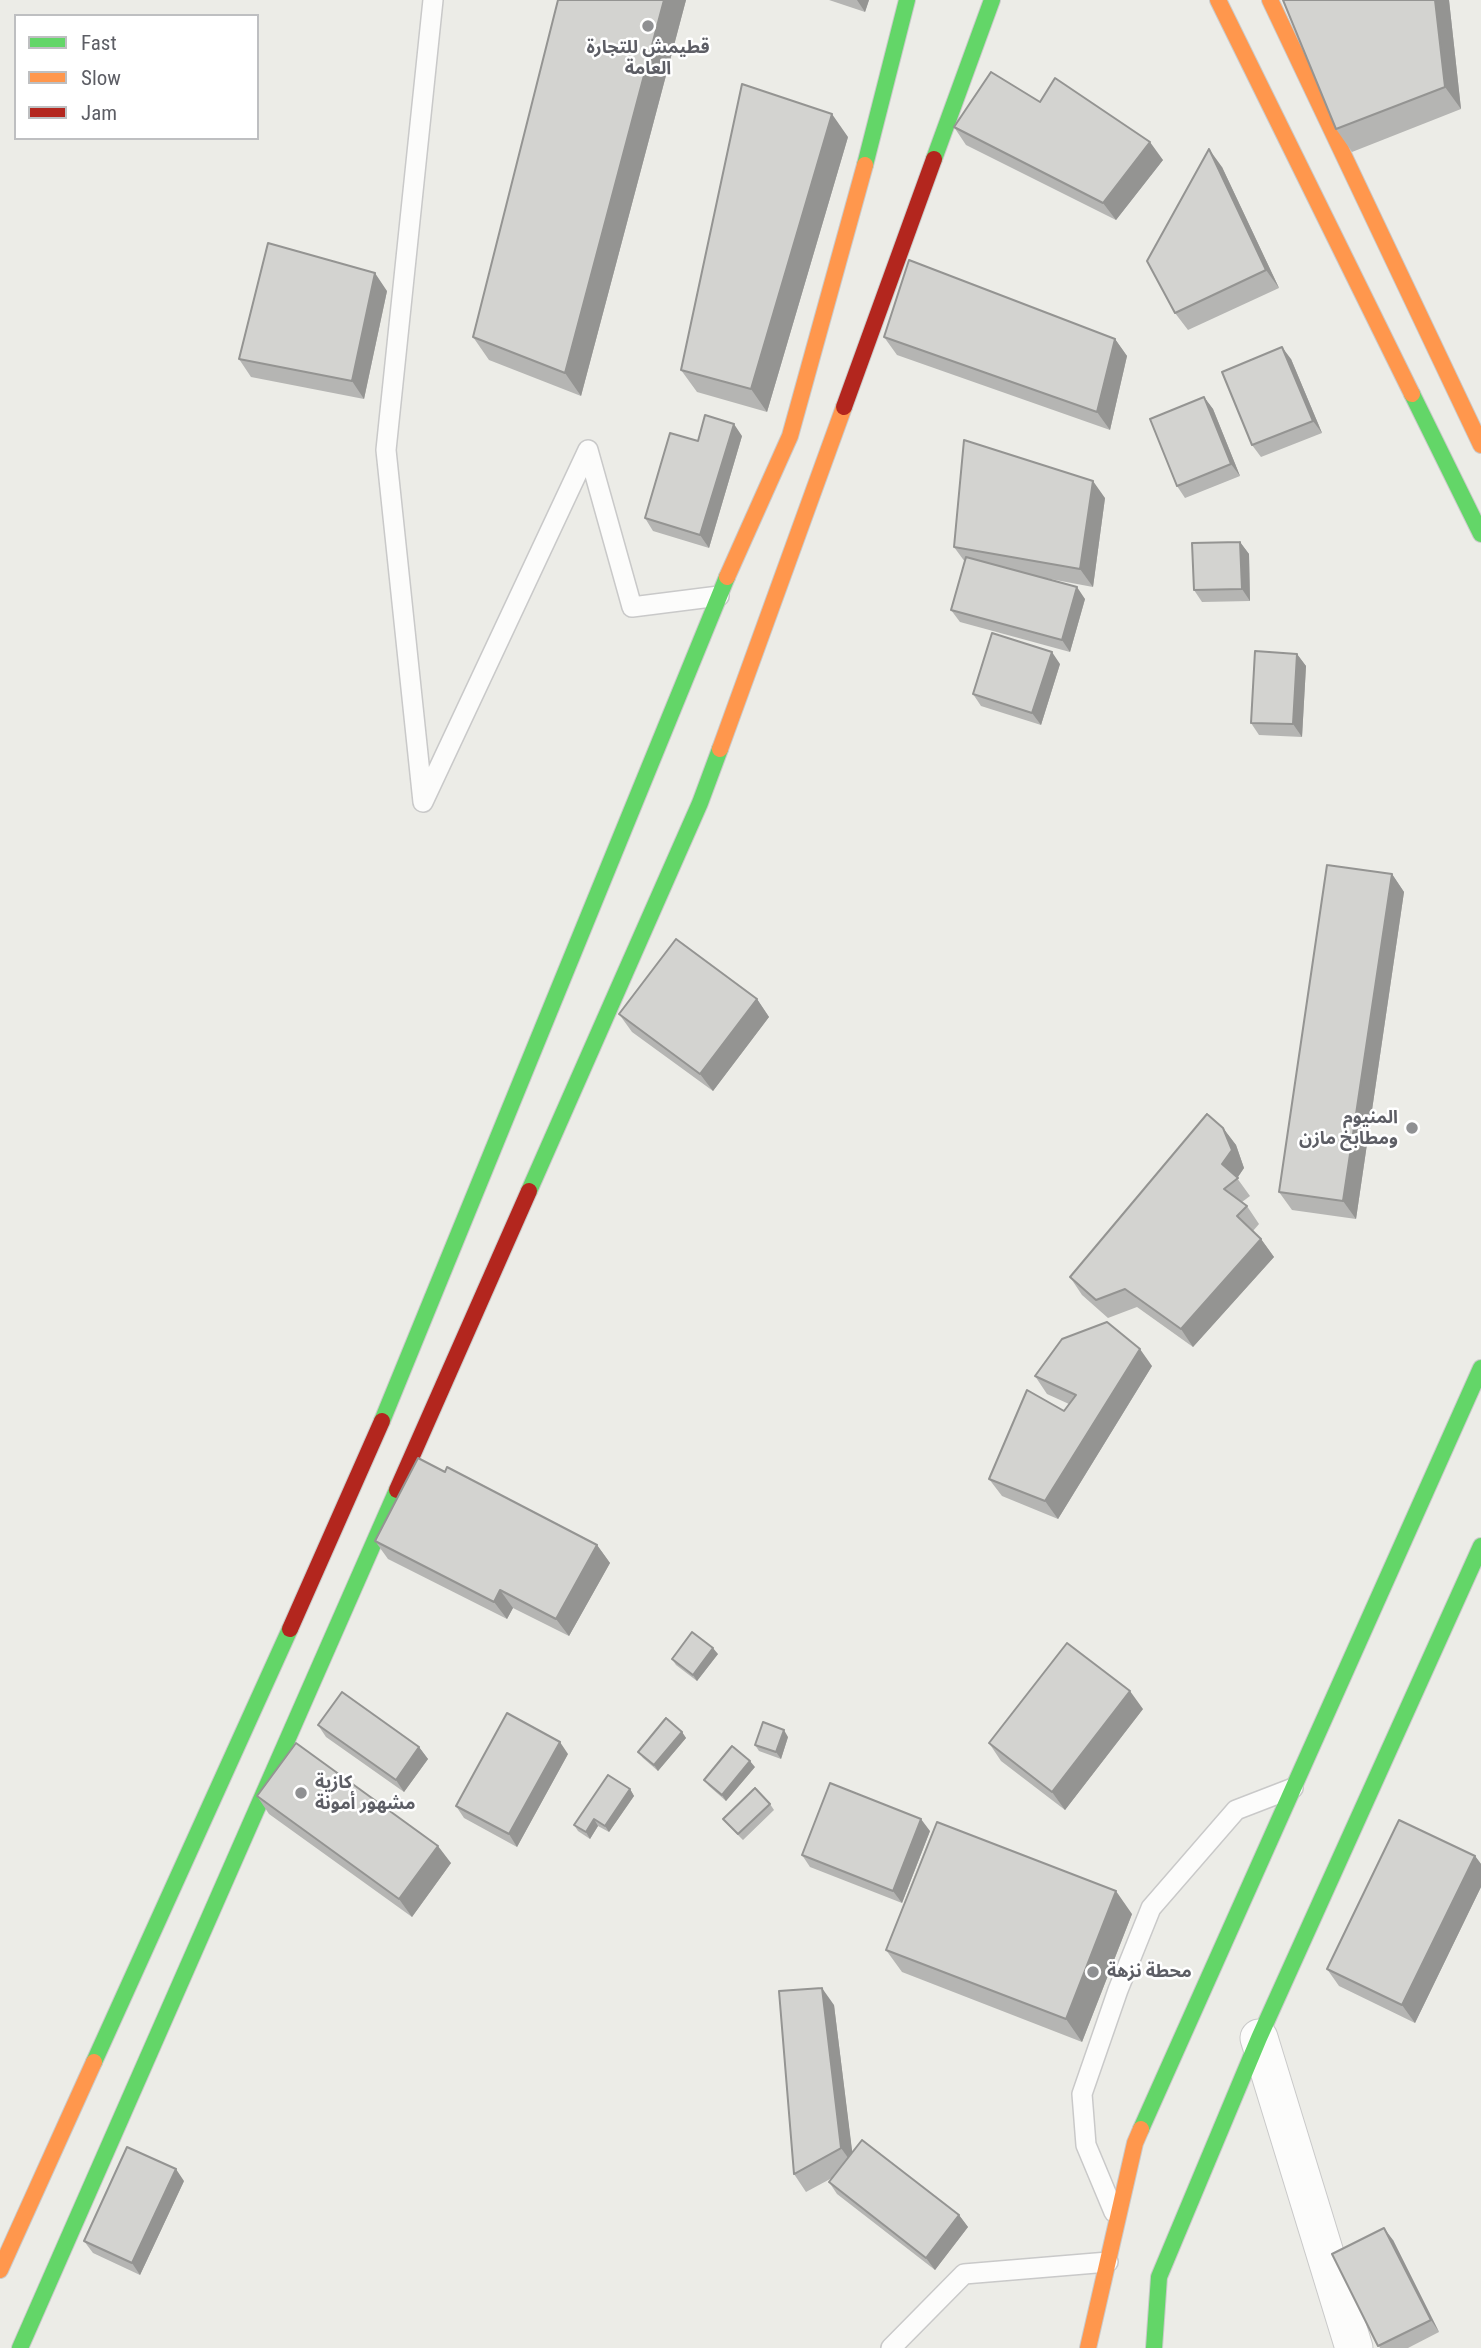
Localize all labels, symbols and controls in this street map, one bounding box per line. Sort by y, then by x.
legend [14,14,259,140]
marker: قطيمش للتجارة العامة [640,18,656,34]
text: Fast [81,31,117,55]
place label: قطيمش للتجارة العامة [587,37,709,80]
text: Slow [81,66,121,90]
text: Jam [81,101,117,125]
place label: المنيوم ومطابخ مازن [1299,1107,1398,1150]
marker: المنيوم ومطابخ مازن [1404,1120,1420,1136]
place label: كازية مشهور أمونة [315,1772,416,1814]
marker: كازية مشهور أمونة [293,1785,309,1801]
place label: محطة نزهة [1107,1961,1192,1983]
marker: محطة نزهة [1085,1964,1101,1980]

